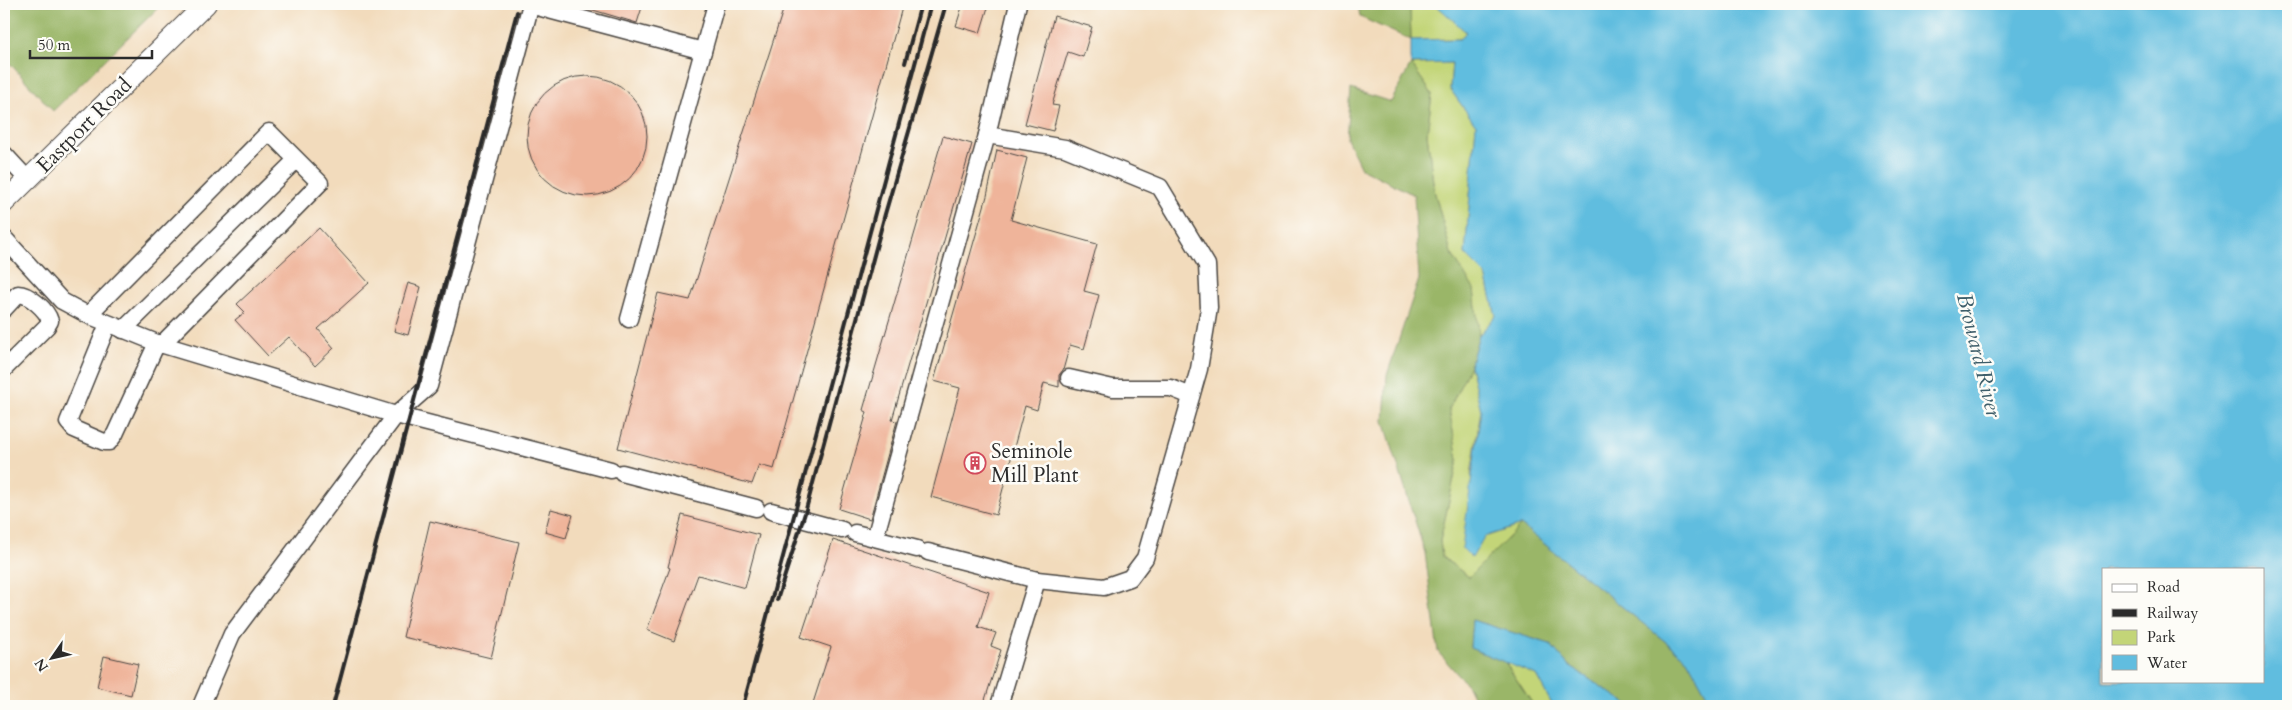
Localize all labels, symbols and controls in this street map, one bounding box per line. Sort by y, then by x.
scale bar [30,28,152,60]
text: 50 m [38,35,70,55]
street label: Eastport Road [30,71,139,180]
water label: Broward River [1949,290,2009,421]
place label: Seminole Mill Plant [991,437,1079,490]
building icon: Seminole Mill Plant [963,451,987,475]
legend [2102,568,2264,682]
text: Road [2147,577,2180,597]
text: Railway [2147,603,2198,623]
text: Park [2147,627,2176,647]
north arrow [28,632,78,682]
text: Water [2146,653,2188,673]
text: N [30,655,53,675]

